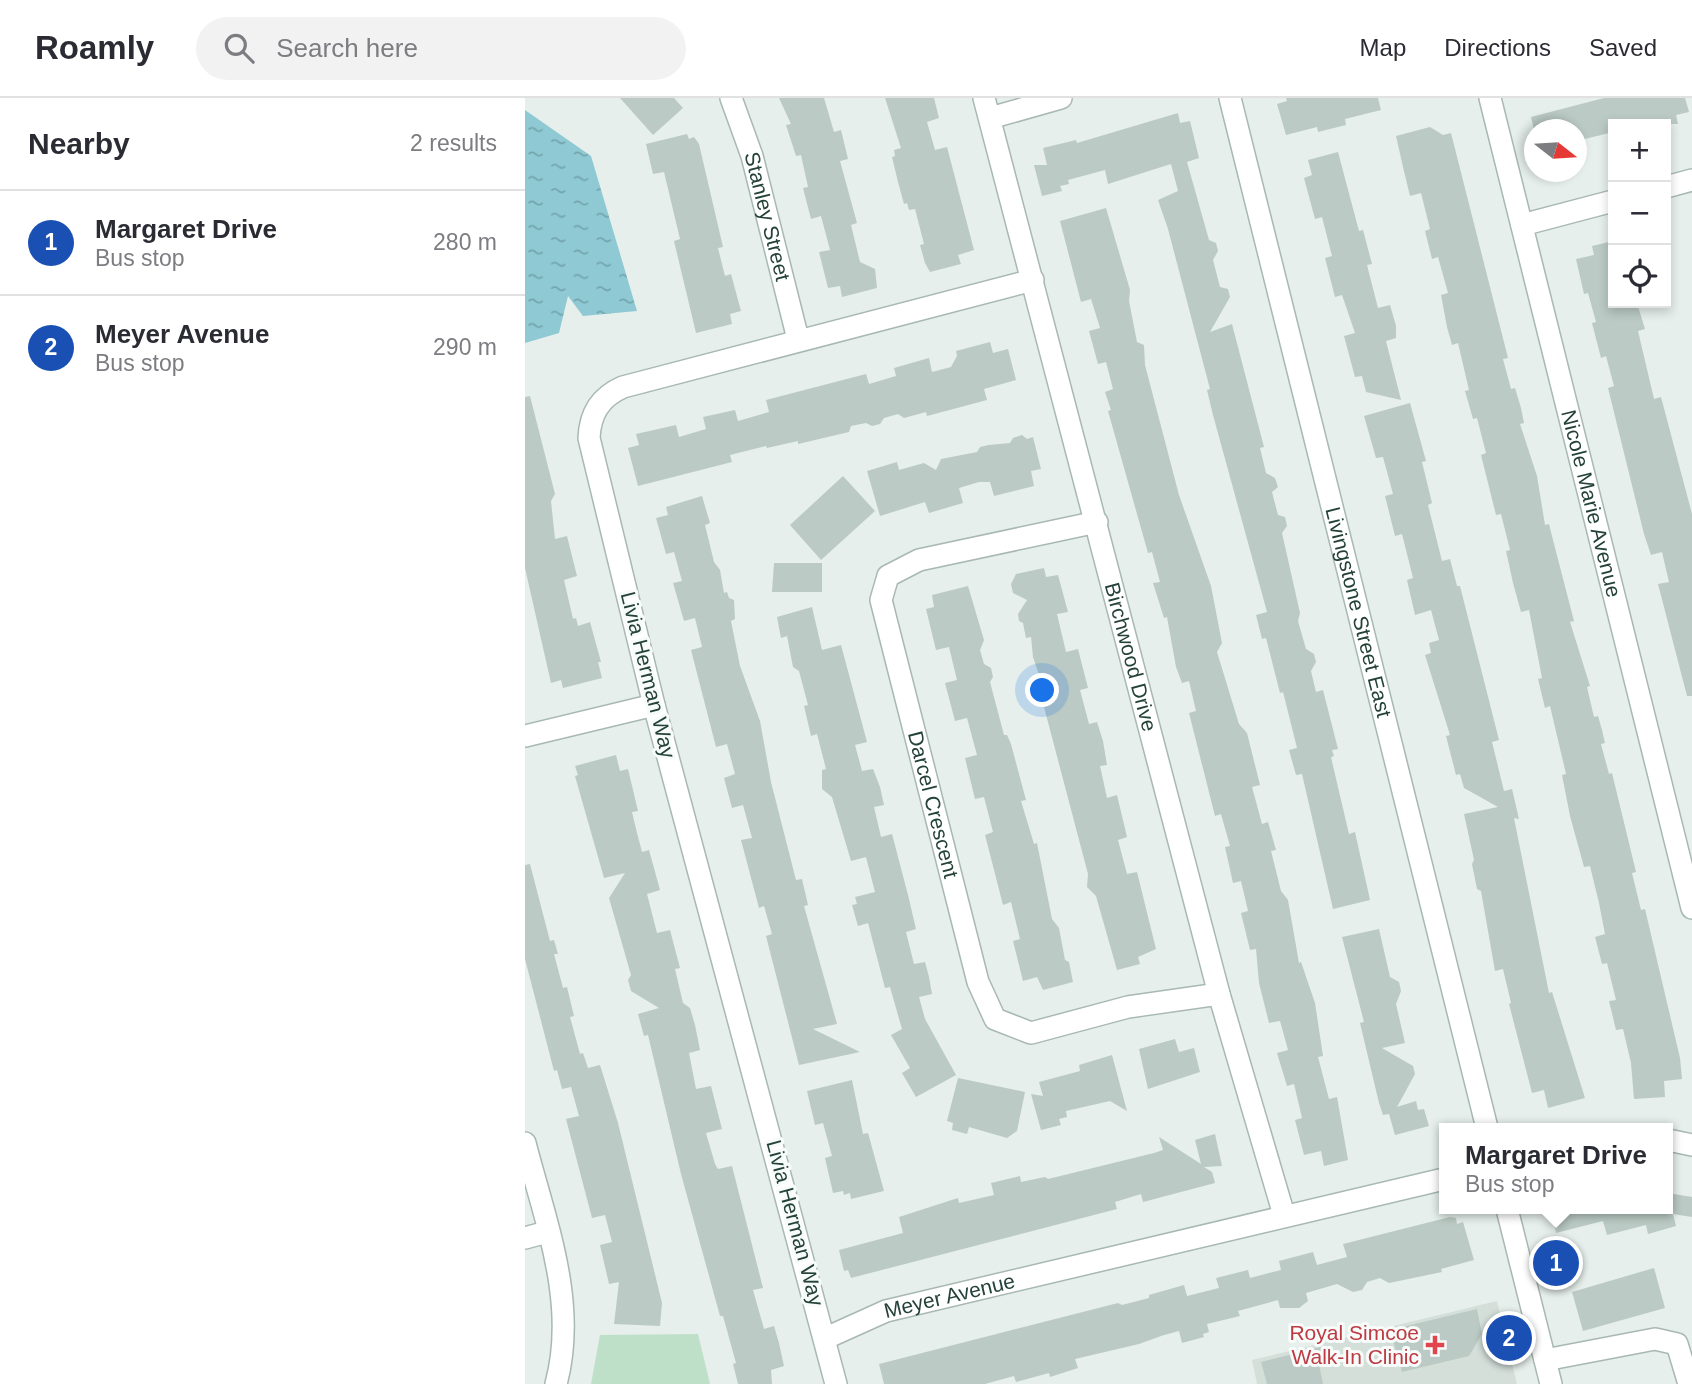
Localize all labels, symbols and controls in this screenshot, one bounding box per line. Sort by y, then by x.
search box [196,17,686,80]
text: Roamly [35,29,154,66]
icon: search [220,29,258,67]
text: Search here [276,33,418,63]
text: Map [1360,34,1406,61]
text: Directions [1444,34,1551,61]
text: Saved [1589,34,1657,61]
north arrow [1524,119,1587,182]
map controls [1608,119,1671,308]
button: + [1608,119,1671,182]
text: Nearby [28,127,130,160]
text: 2 results [410,130,497,156]
street label: Stanley Street [740,149,795,283]
button: − [1608,182,1671,245]
text: Margaret Drive [95,214,277,244]
text: 1 [45,229,57,255]
text: 280 m [433,229,497,255]
text: Bus stop [95,245,185,271]
button: locate [1608,245,1671,308]
text: Meyer Avenue [95,319,269,349]
text: 2 [45,334,57,360]
text: 290 m [433,334,497,360]
text: Bus stop [95,350,185,376]
street label: Nicole Marie Avenue [1557,407,1626,600]
street label: Livingstone Street East [1321,504,1396,720]
street label: Birchwood Drive [1101,580,1162,734]
street label: Livia Herman Way [617,589,680,761]
your location [1025,673,1059,707]
street label: Darcel Crescent [904,729,963,880]
popup [1439,1123,1673,1214]
street label: Livia Herman Way [762,1137,829,1309]
text: Margaret Drive [1465,1140,1647,1170]
text: Bus stop [1465,1171,1554,1197]
pin: 1 [1533,1237,1579,1289]
street label: Meyer Avenue [882,1269,1017,1322]
pin: 2 [1486,1312,1532,1364]
place label: Royal Simcoe Walk-In Clinic [1289,1321,1419,1368]
marker: Royal Simcoe Walk-In Clinic [1425,1335,1445,1355]

